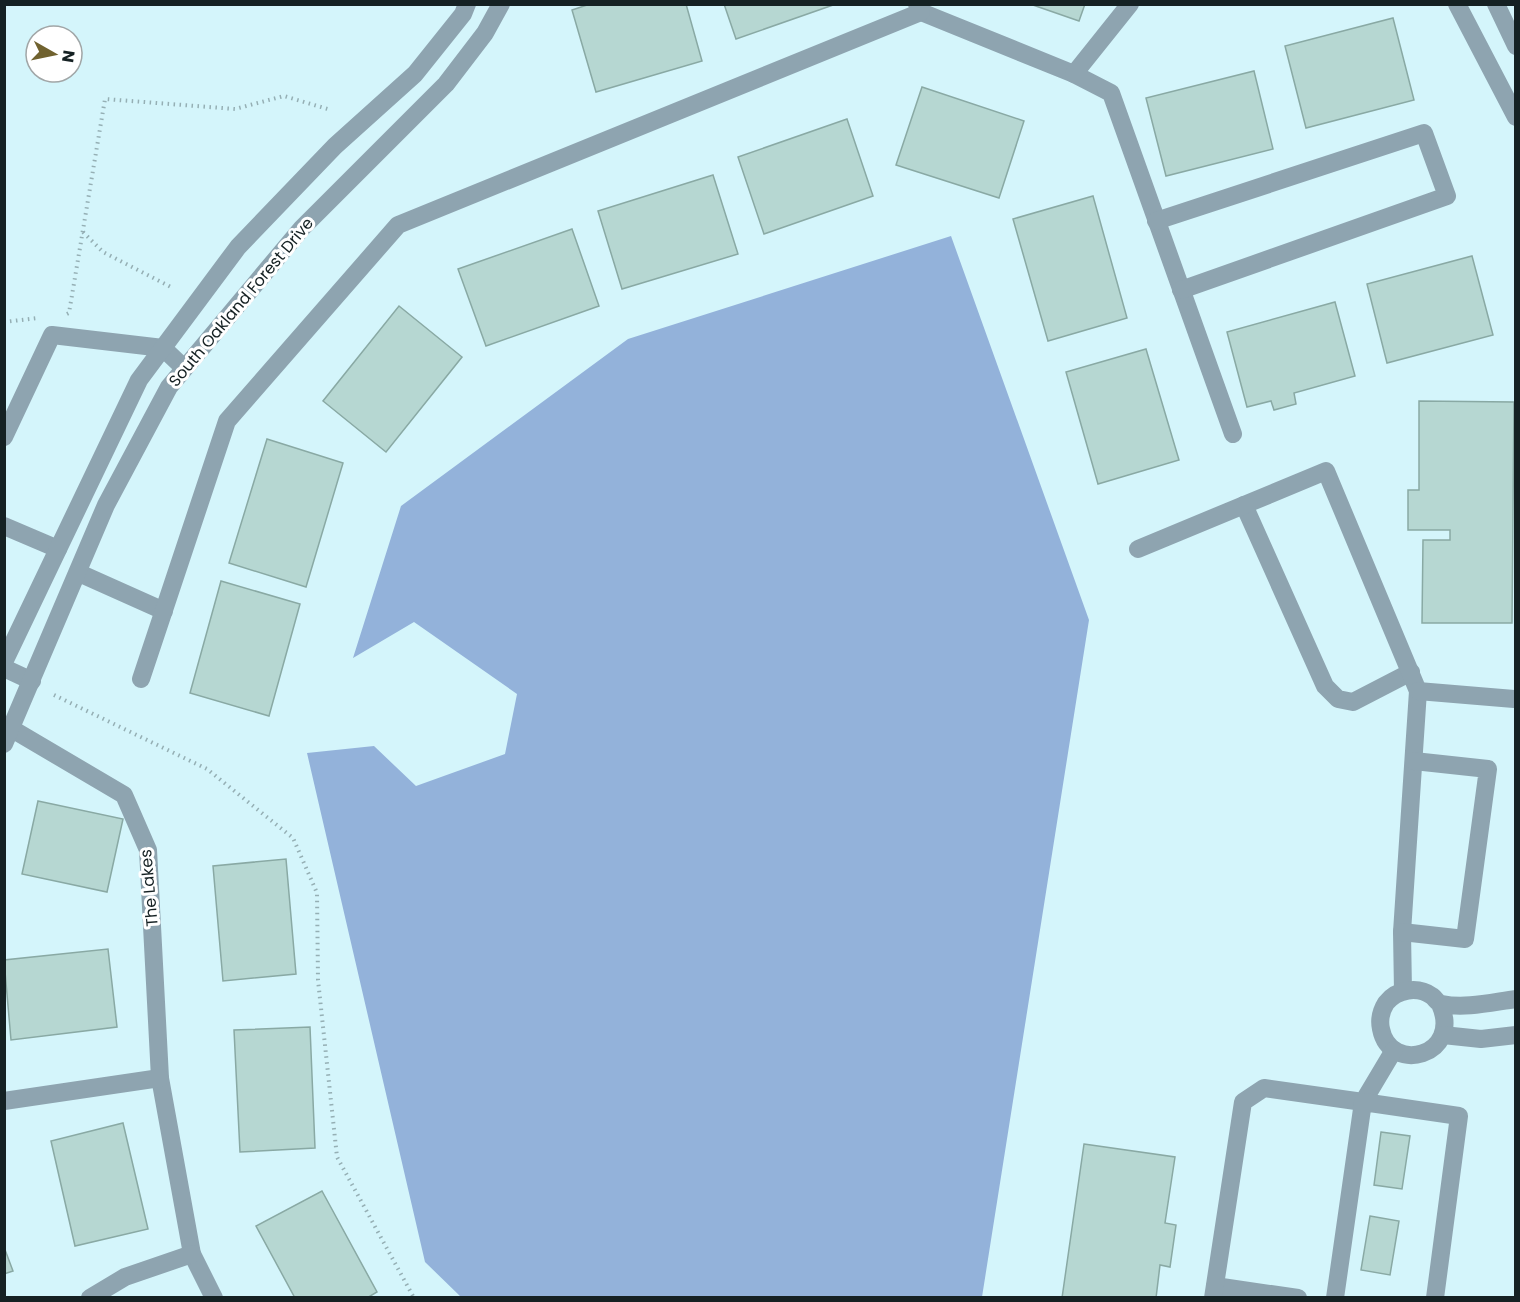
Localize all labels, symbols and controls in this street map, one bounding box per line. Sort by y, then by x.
north arrow [24,24,84,84]
text: N [56,49,81,64]
street label: South Oakland Forest Drive [163,212,319,392]
street label: The Lakes [134,848,164,928]

